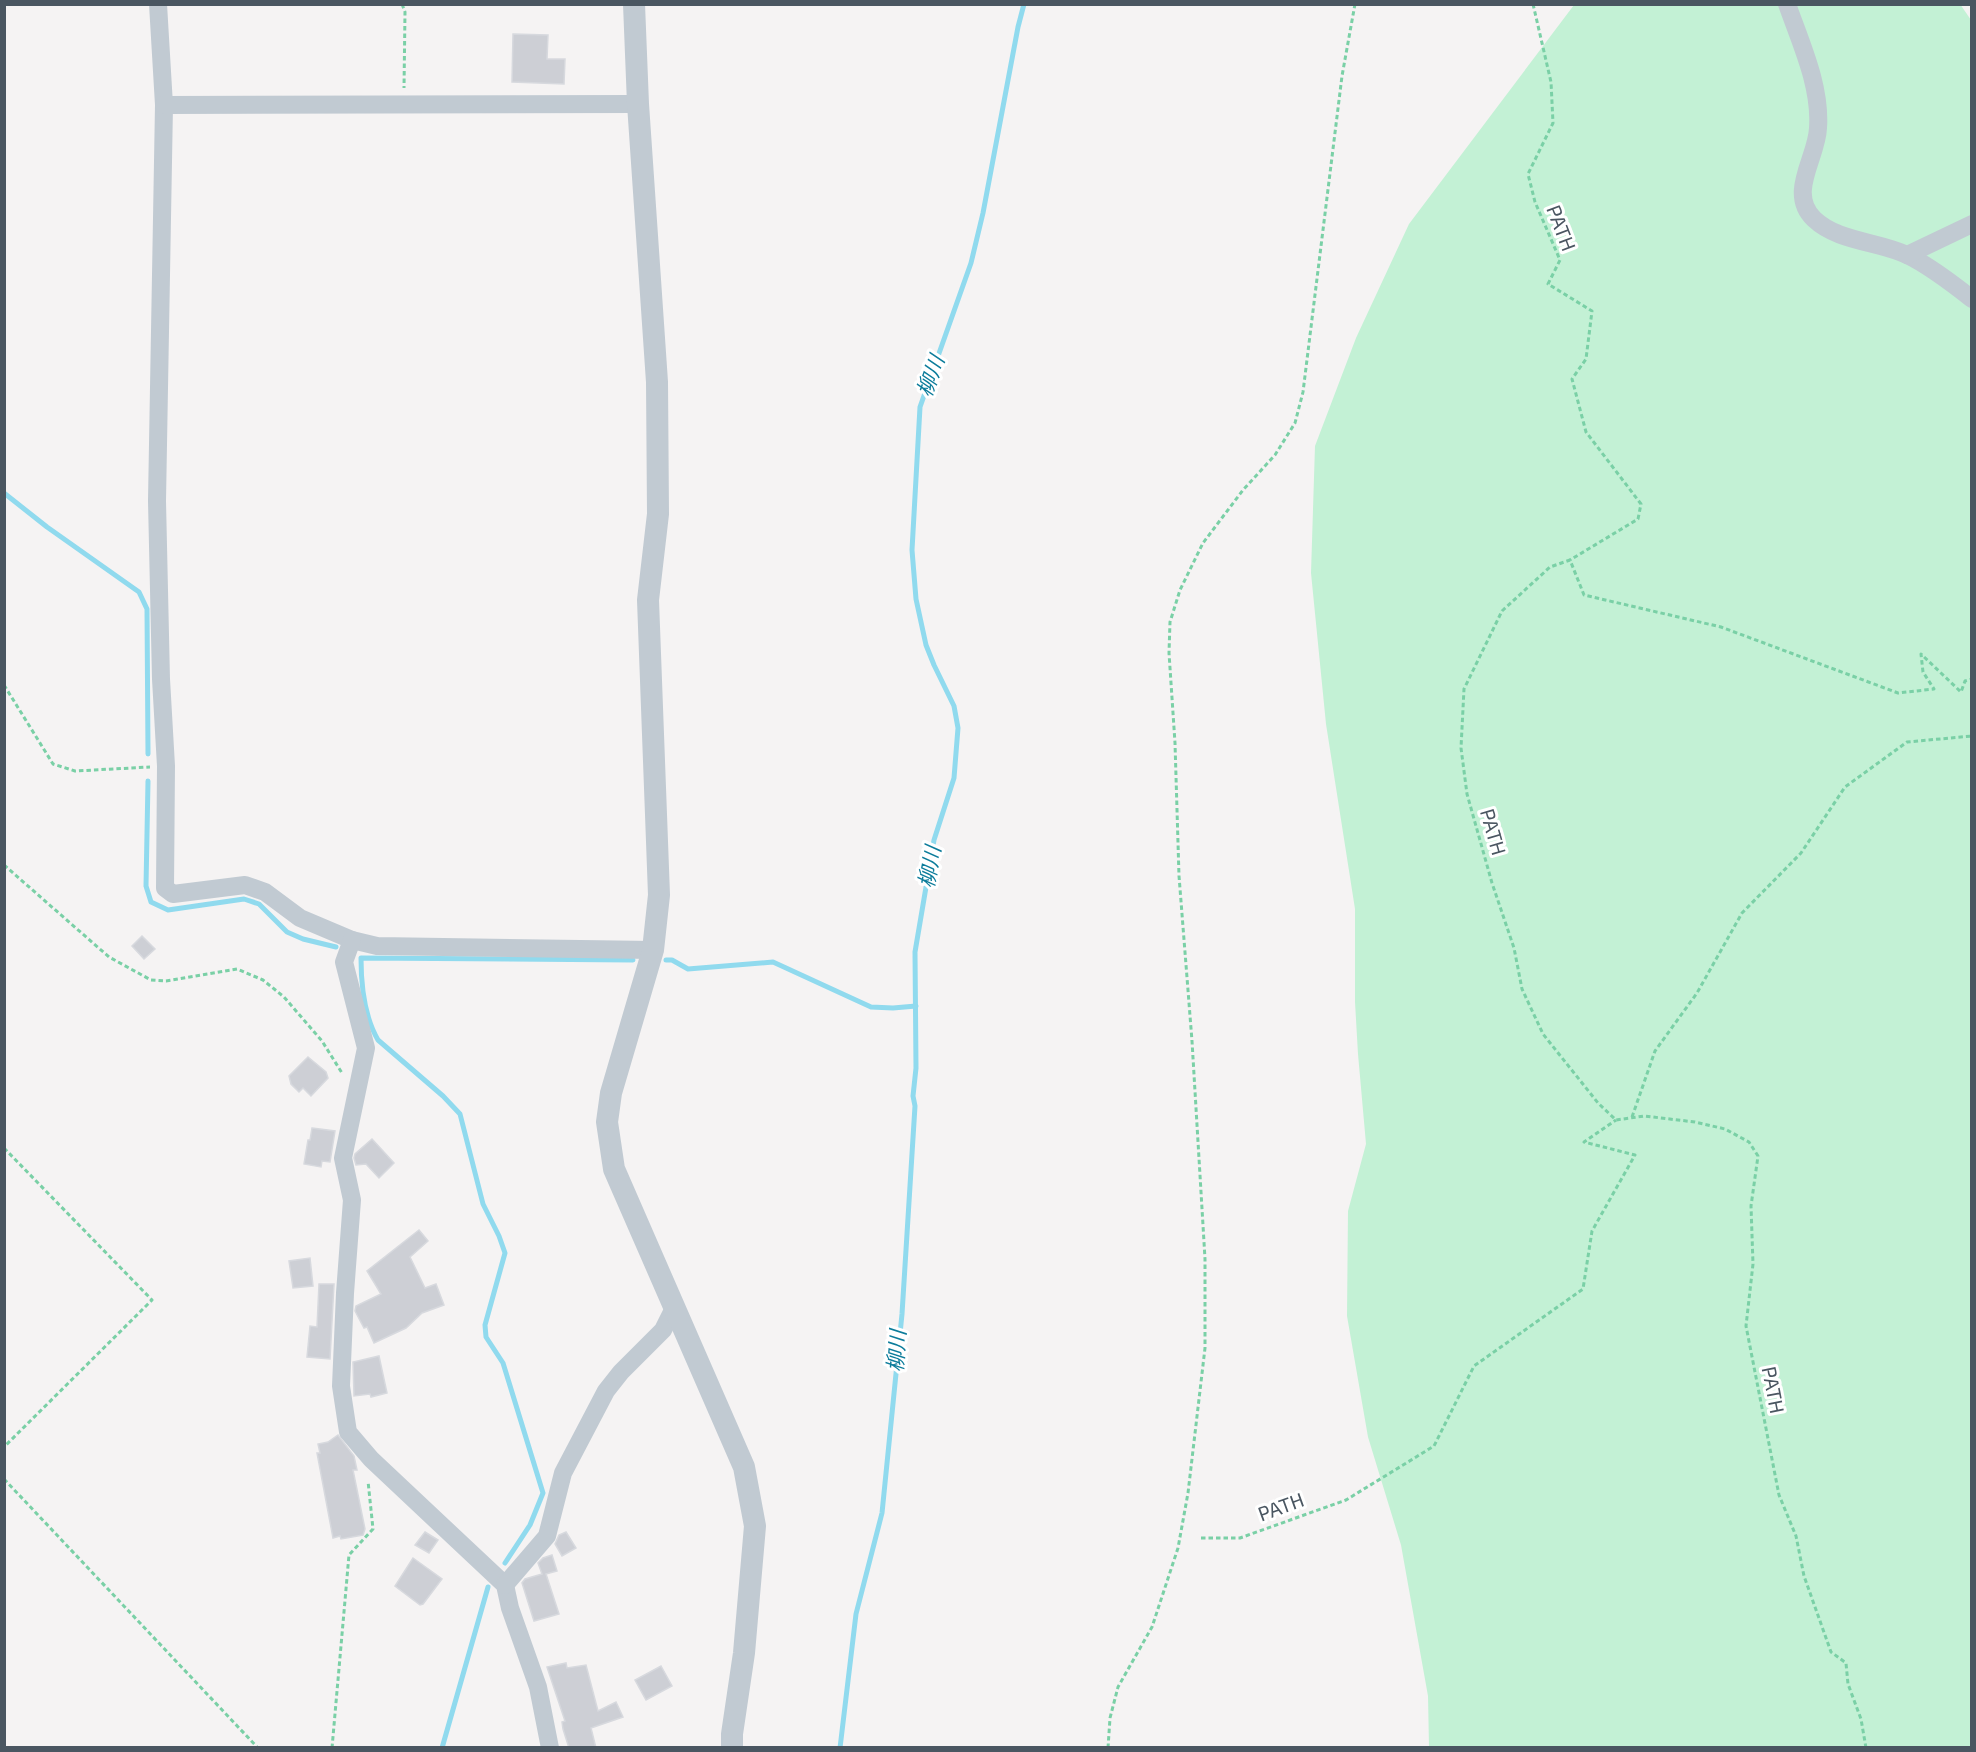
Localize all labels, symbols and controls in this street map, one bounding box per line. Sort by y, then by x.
street label: PATH [1542,201,1582,254]
water label: 柳川 [911,350,949,399]
street label: PATH [1476,806,1512,858]
water label: 柳川 [913,842,945,890]
water label: 柳川 [882,1327,910,1373]
street label: PATH [1758,1364,1790,1415]
street label: PATH [1254,1487,1307,1525]

